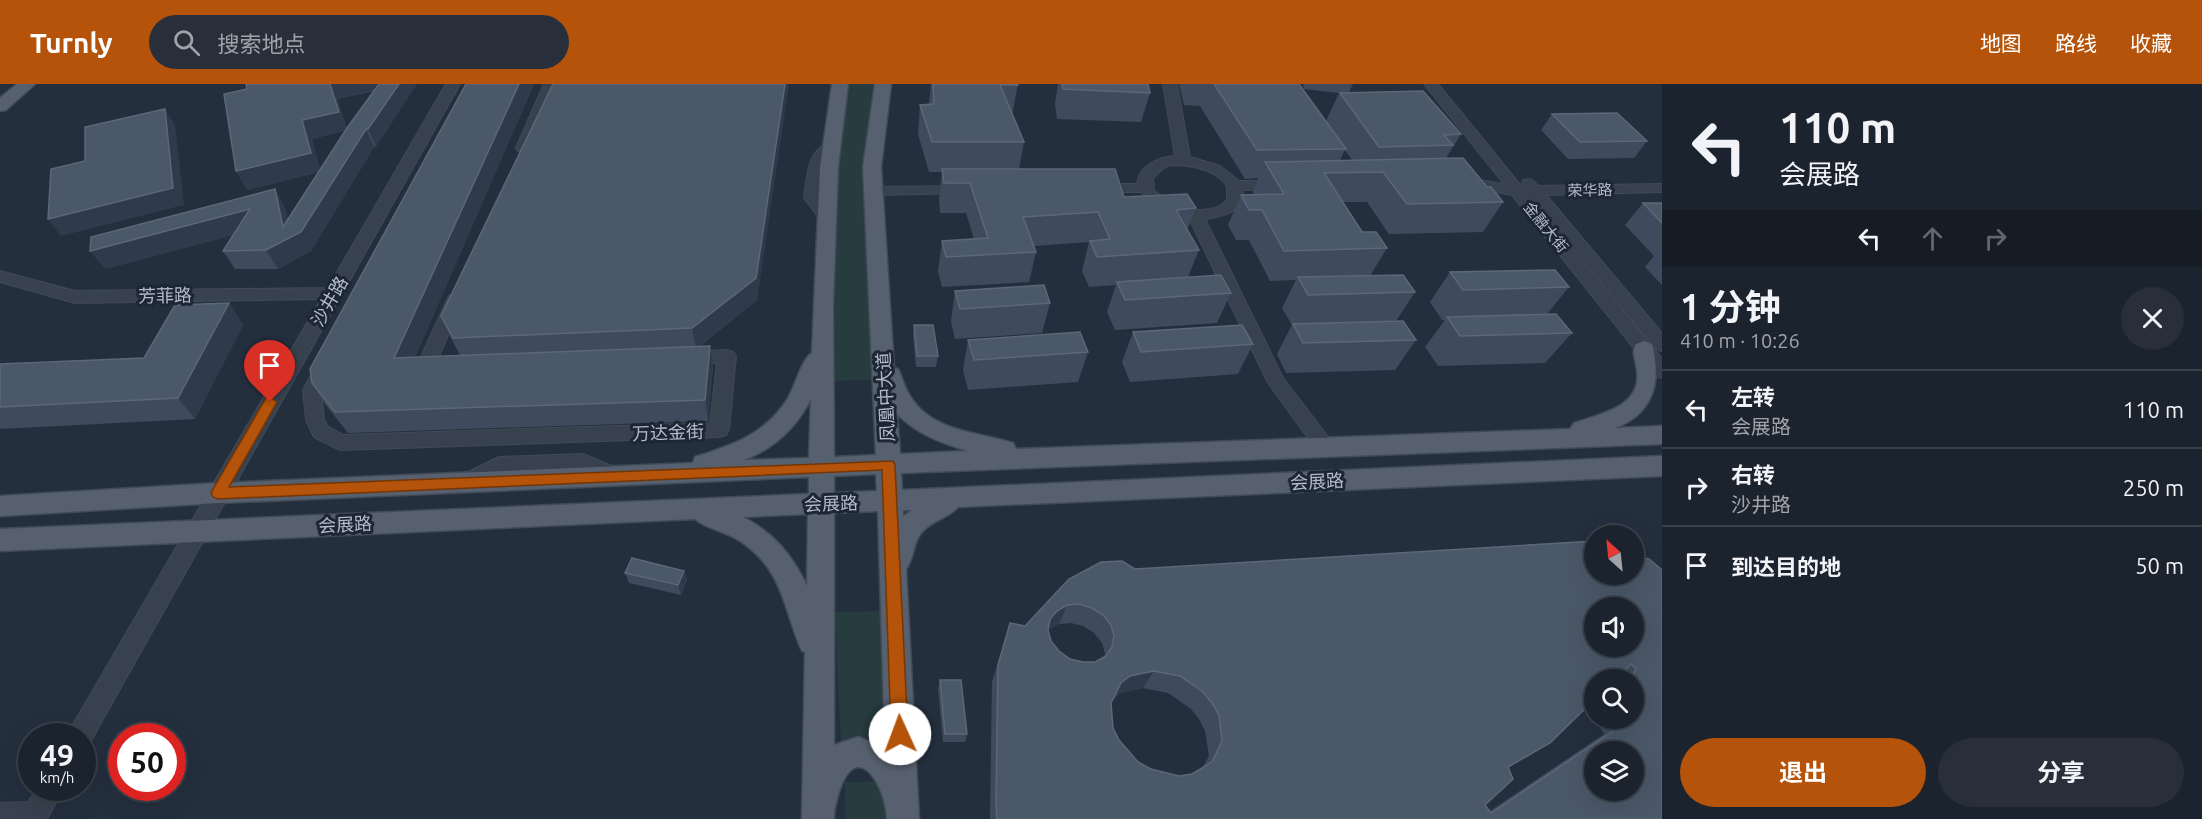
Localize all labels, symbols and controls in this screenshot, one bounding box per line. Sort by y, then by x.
search box [149,15,569,69]
icon: search [170,26,203,59]
text: Turnly [30,27,113,58]
text: 搜索地点 [218,31,306,56]
text: 地图 [1980,31,2022,55]
text: 路线 [2055,31,2097,55]
text: 收藏 [2130,31,2172,55]
text: 110 m [1779,104,1896,151]
icon: left [1680,108,1758,186]
text: 会展路 [1779,159,1860,189]
street label: 荣华路 [1567,181,1613,199]
street label: 金融大街 [1521,198,1571,256]
icon: left [1853,222,1886,255]
icon: ahead [1916,222,1949,255]
icon: right [1979,222,2012,255]
street label: 沙井路 [307,273,351,329]
street label: 芳菲路 [138,285,192,305]
text: 1 分钟 [1680,286,1781,327]
button: close [2121,287,2184,350]
text: 410 m · 10:26 [1680,329,1800,352]
pin [244,340,295,402]
icon: arrive [253,349,286,382]
street label: 凤凰中大道 [873,352,897,442]
text: 左转 [1731,384,1775,409]
icon: left [1680,393,1713,426]
text: 110 m [2123,397,2184,422]
text: 会展路 [1731,415,1791,438]
street label: 万达金街 [632,421,704,443]
text: 右转 [1731,462,1775,487]
street label: 会展路 [1290,470,1344,492]
icon: right [1680,471,1713,504]
text: 250 m [2123,475,2184,500]
street label: 会展路 [804,492,858,514]
text: 沙井路 [1731,493,1791,516]
street label: 会展路 [318,513,372,535]
north arrow [1584,525,1644,585]
map controls [1584,525,1644,801]
icon: arrive [1680,549,1713,582]
text: 50 m [2135,553,2184,578]
text: 到达目的地 [1731,554,1841,579]
button: sound [1584,597,1644,657]
button: search [1584,669,1644,729]
position arrow [868,702,932,766]
speed limit sign: 50 [108,723,186,801]
text: 49 [40,738,74,772]
button: 退出 [1680,738,1926,807]
button: 分享 [1938,738,2184,807]
button: layers [1584,741,1644,801]
text: km/h [40,769,74,786]

